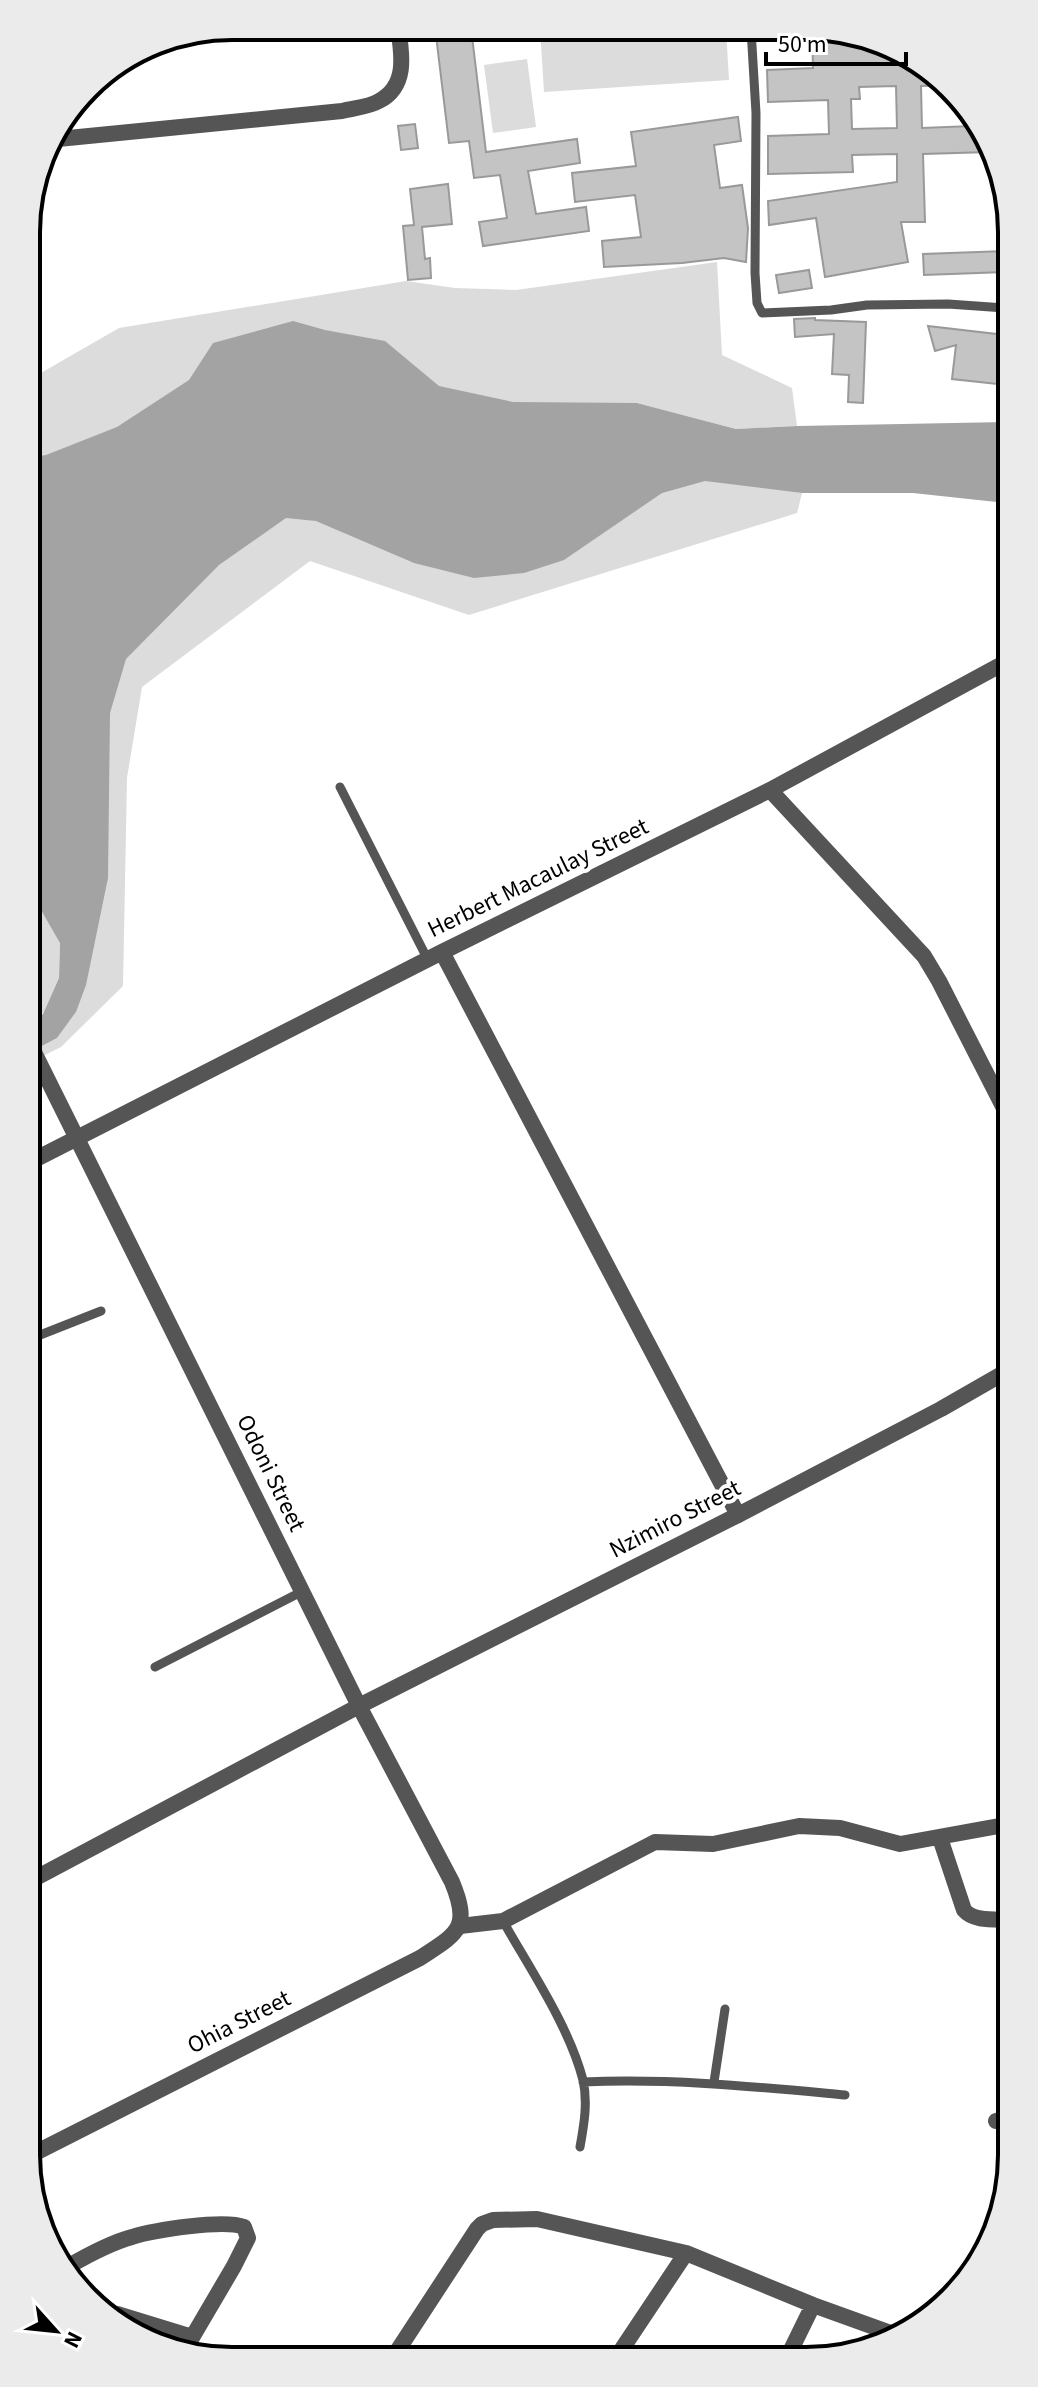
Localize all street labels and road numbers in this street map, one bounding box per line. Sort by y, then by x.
street label: Herbert Macaulay Street [422,809,654,947]
street label: Odoni Street [228,1409,314,1537]
street label: Nzimiro Street [603,1471,747,1567]
street label: Ohia Street [181,1981,297,2063]

